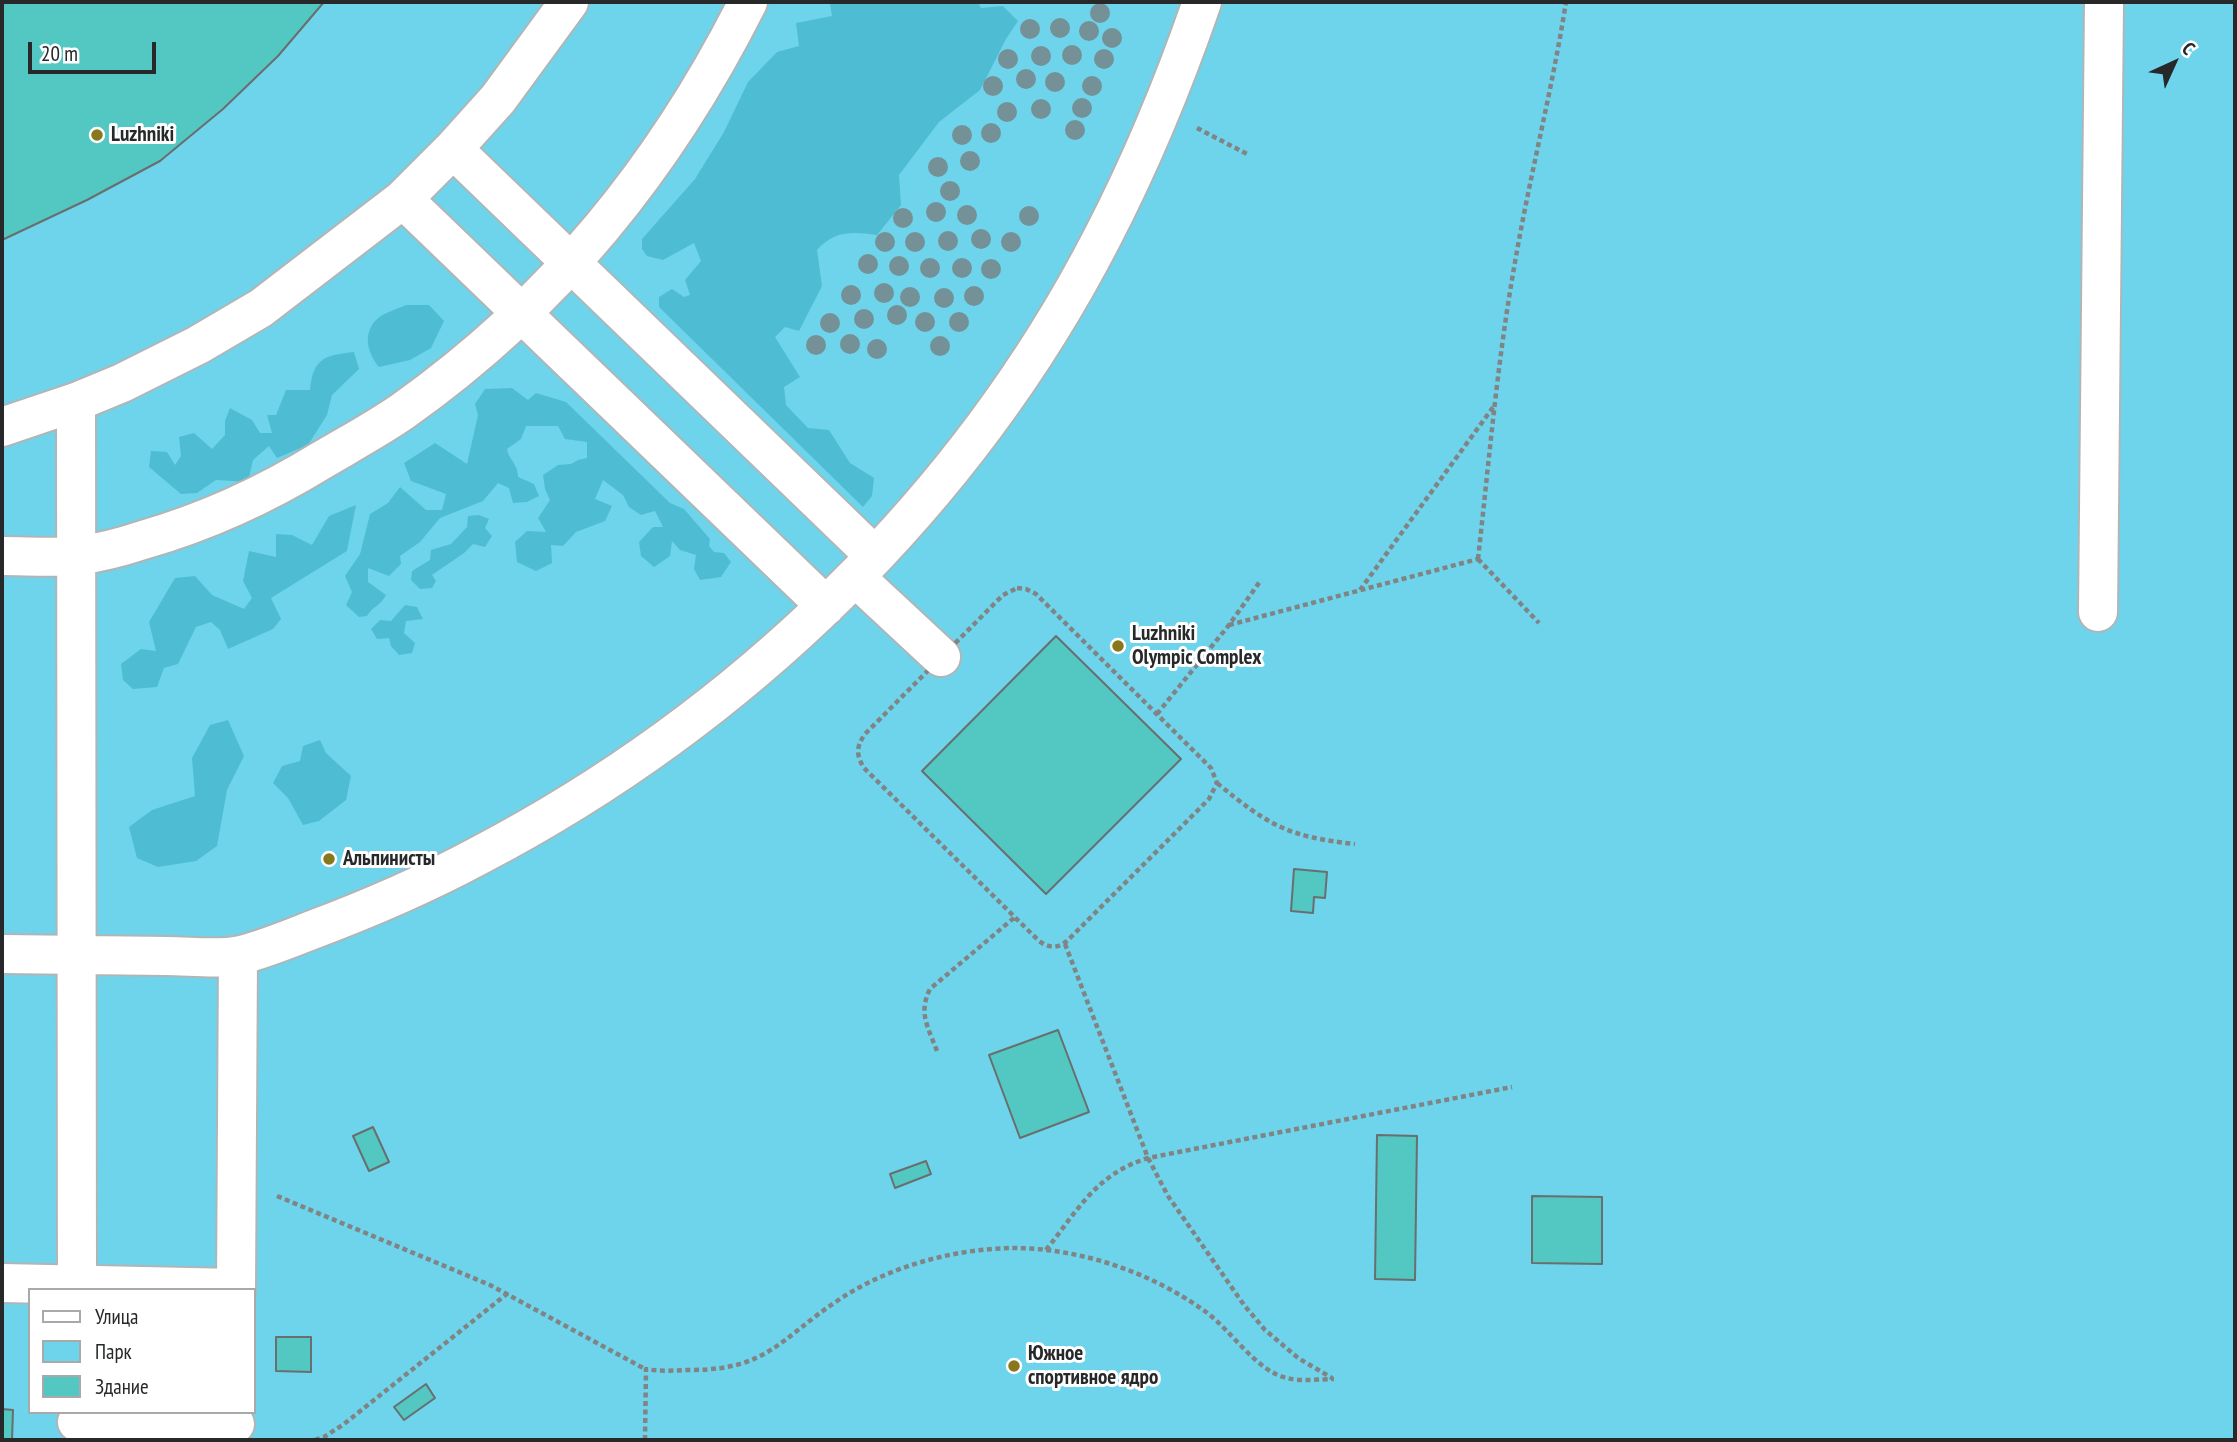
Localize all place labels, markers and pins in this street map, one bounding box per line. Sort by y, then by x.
place label: Luzhniki [111,122,174,148]
marker: Luzhniki [89,127,105,143]
place label: Luzhniki Olympic Complex [1132,621,1261,671]
marker: Luzhniki Olympic Complex [1110,638,1126,654]
place label: Альпинисты [343,846,435,872]
marker: Альпинисты [321,851,337,867]
place label: Южное спортивное ядро [1028,1341,1158,1391]
marker: Южное спортивное ядро [1006,1358,1022,1374]

